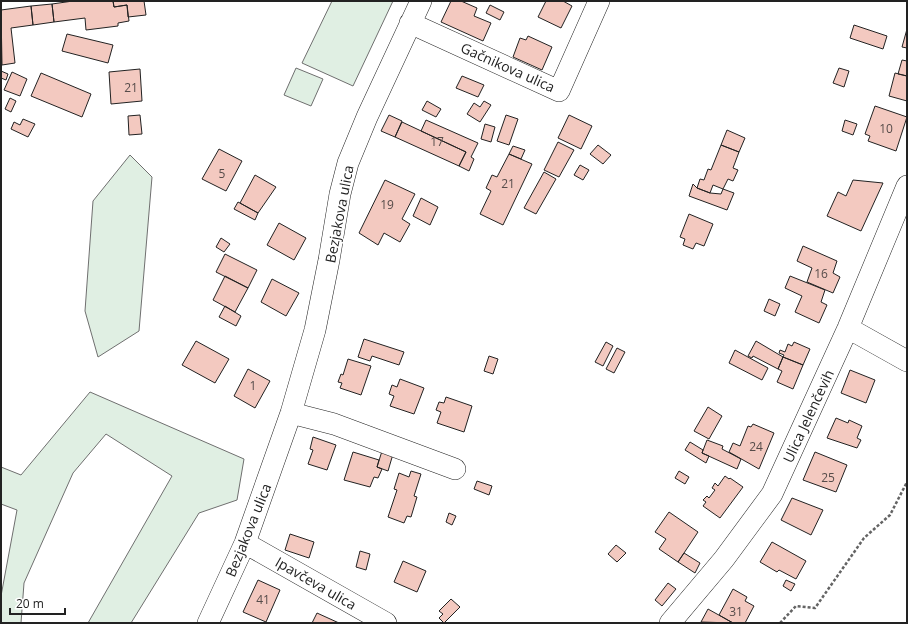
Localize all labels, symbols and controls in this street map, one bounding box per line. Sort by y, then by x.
street label: Gačnikova ulica [458,38,558,96]
house number: 21 [124,79,138,96]
house number: 10 [879,120,893,137]
house number: 17 [430,133,444,150]
street label: Bezjakova ulica [320,164,358,264]
house number: 5 [219,165,226,182]
house number: 21 [501,175,515,192]
house number: 19 [380,196,394,213]
house number: 16 [814,265,828,282]
street label: Ulica Jelenčevih [778,366,838,466]
house number: 1 [250,377,256,394]
house number: 24 [749,438,763,455]
house number: 25 [821,469,835,486]
street label: Bezjakova ulica [221,480,275,580]
street label: Ipavčeva ulica [272,552,360,614]
scale bar [10,590,65,616]
house number: 41 [256,591,270,608]
text: 20 m [16,595,44,612]
house number: 31 [729,603,743,620]

